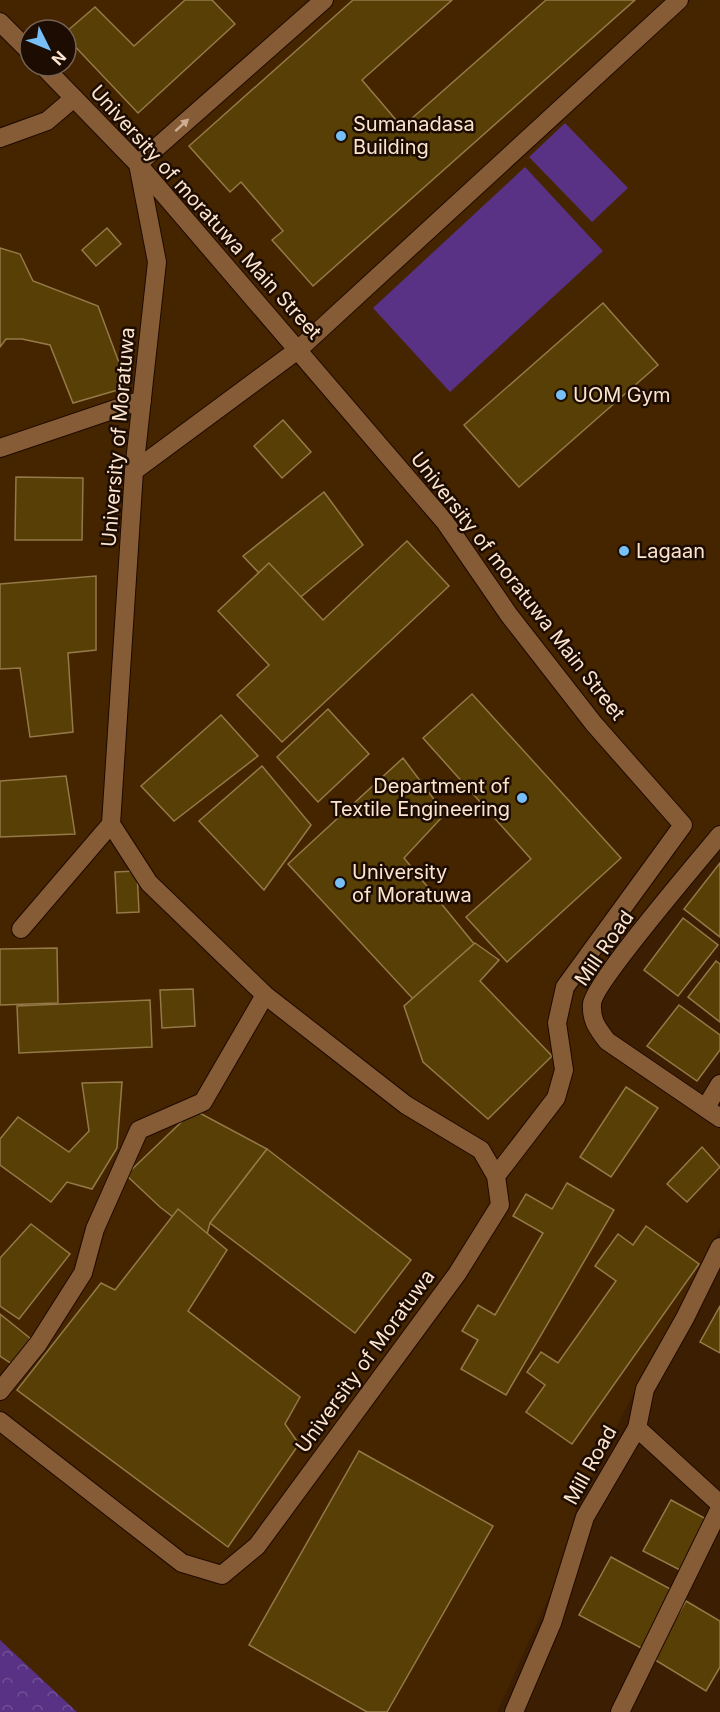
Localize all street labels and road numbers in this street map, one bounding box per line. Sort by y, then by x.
street label: University of moratuwa Main Street [85,80,327,344]
street label: University of Moratuwa [96,326,140,548]
street label: University of moratuwa Main Street [406,447,630,725]
street label: Mill Road [569,906,639,990]
street label: University of Moratuwa [290,1265,440,1457]
street label: Mill Road [559,1421,621,1509]

